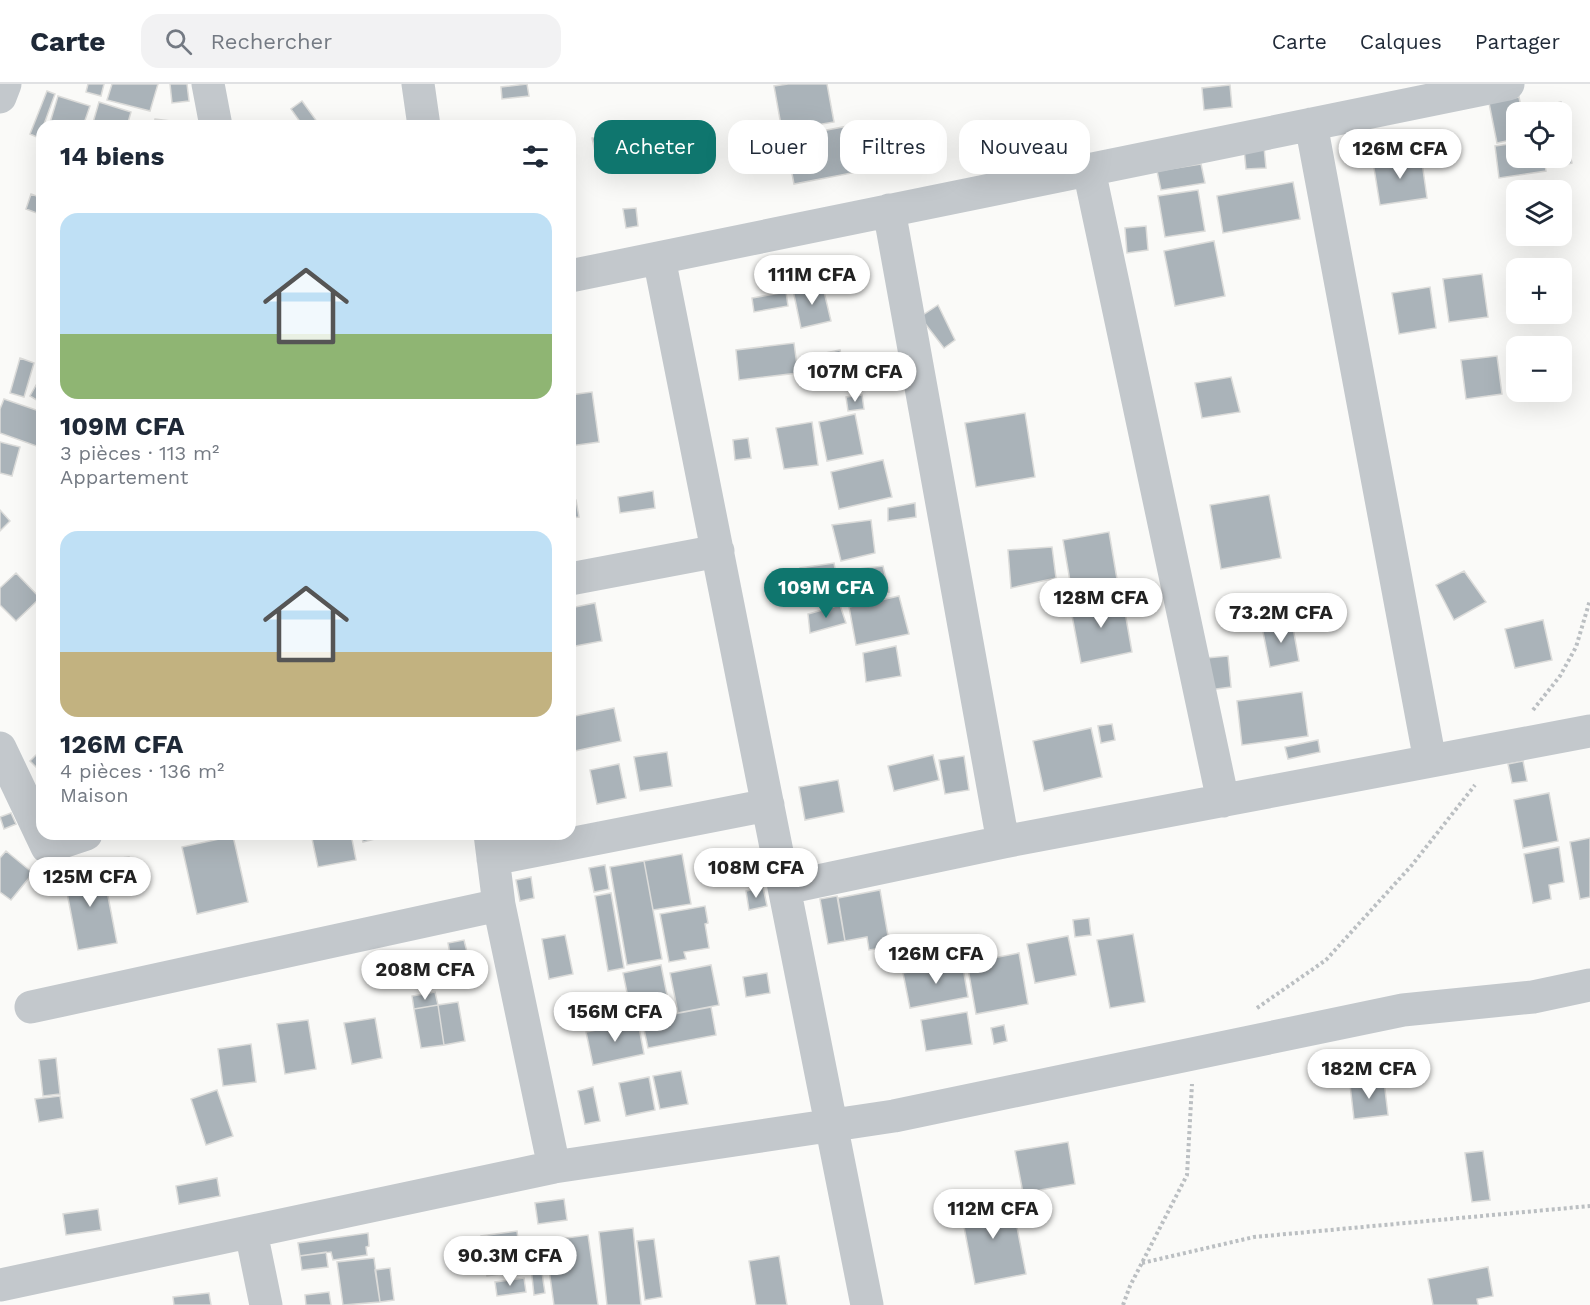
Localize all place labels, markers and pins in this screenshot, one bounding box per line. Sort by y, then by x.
pin: 126M CFA [1338,129,1462,180]
pin: 111M CFA [750,255,874,306]
pin: 107M CFA [793,352,917,403]
pin: 109M CFA [764,568,888,619]
pin: 128M CFA [1039,578,1163,629]
pin: 73.2M CFA [1212,593,1350,644]
pin: 108M CFA [694,848,818,899]
pin: 125M CFA [28,857,152,908]
pin: 126M CFA [874,934,998,985]
pin: 208M CFA [363,950,487,1001]
pin: 156M CFA [553,992,677,1043]
pin: 182M CFA [1307,1049,1431,1100]
pin: 112M CFA [931,1189,1055,1240]
pin: 90.3M CFA [441,1236,579,1287]

